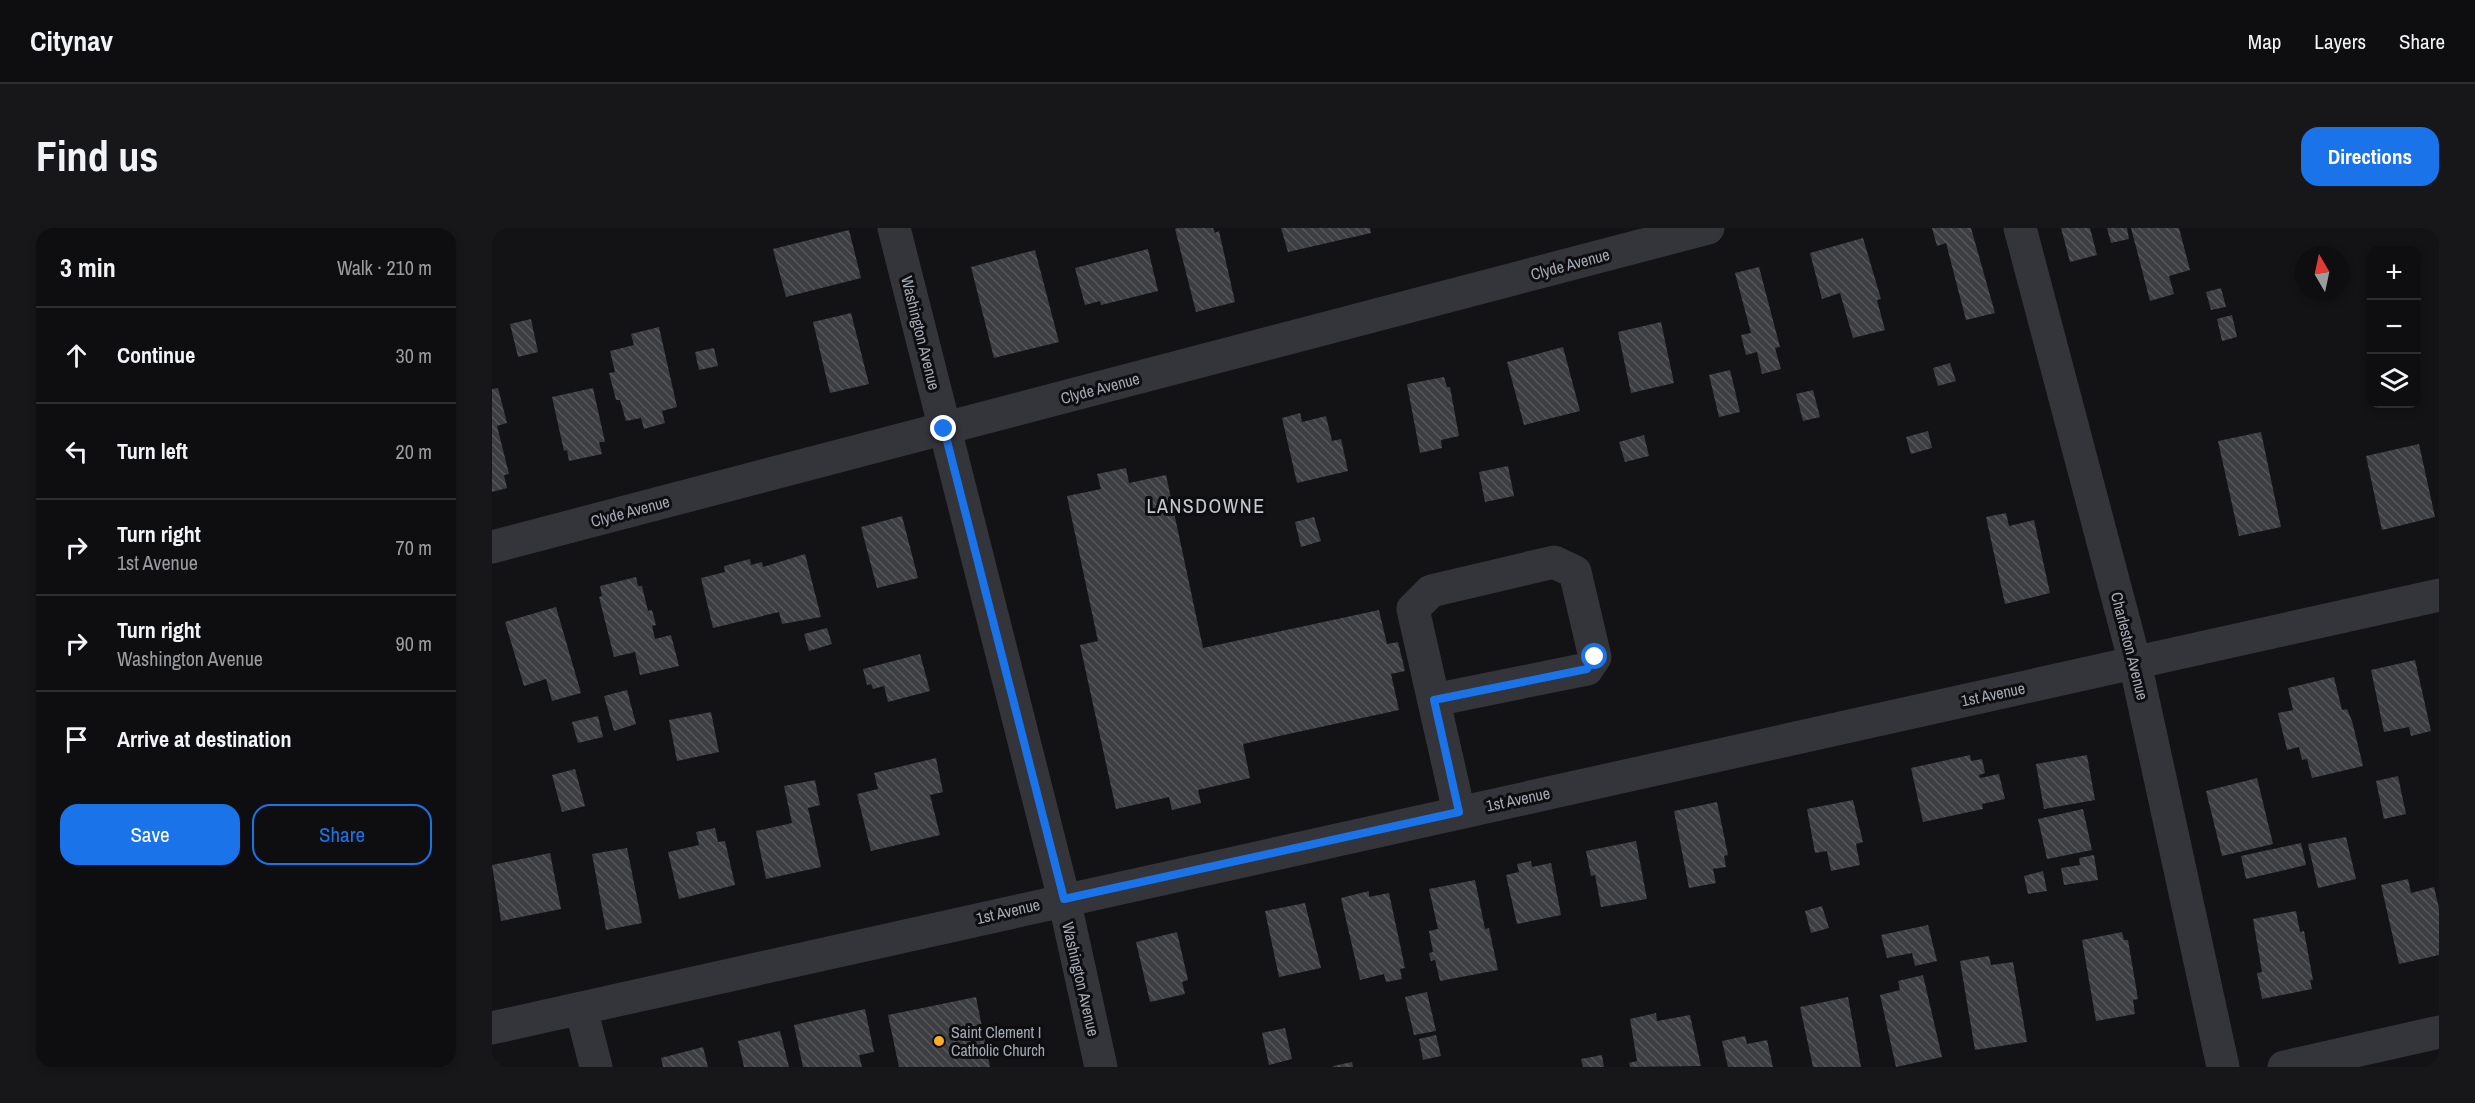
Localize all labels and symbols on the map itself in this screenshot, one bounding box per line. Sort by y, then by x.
street label: Clyde Avenue [1528,243,1612,285]
north arrow [2295,246,2349,300]
street label: Washington Avenue [896,274,946,392]
street label: Clyde Avenue [1058,367,1142,409]
route end [930,415,956,441]
street label: Clyde Avenue [588,490,672,532]
district label: LANSDOWNE [1146,492,1266,519]
street label: Charleston Avenue [2106,590,2154,702]
route start [1581,643,1607,669]
street label: 1st Avenue [1959,677,2027,711]
street label: 1st Avenue [1484,782,1552,816]
street label: 1st Avenue [974,893,1042,929]
street label: Washington Avenue [1057,920,1105,1038]
place label: Saint Clement I Catholic Church [951,1021,1045,1061]
marker: Saint Clement I Catholic Church [932,1034,946,1048]

